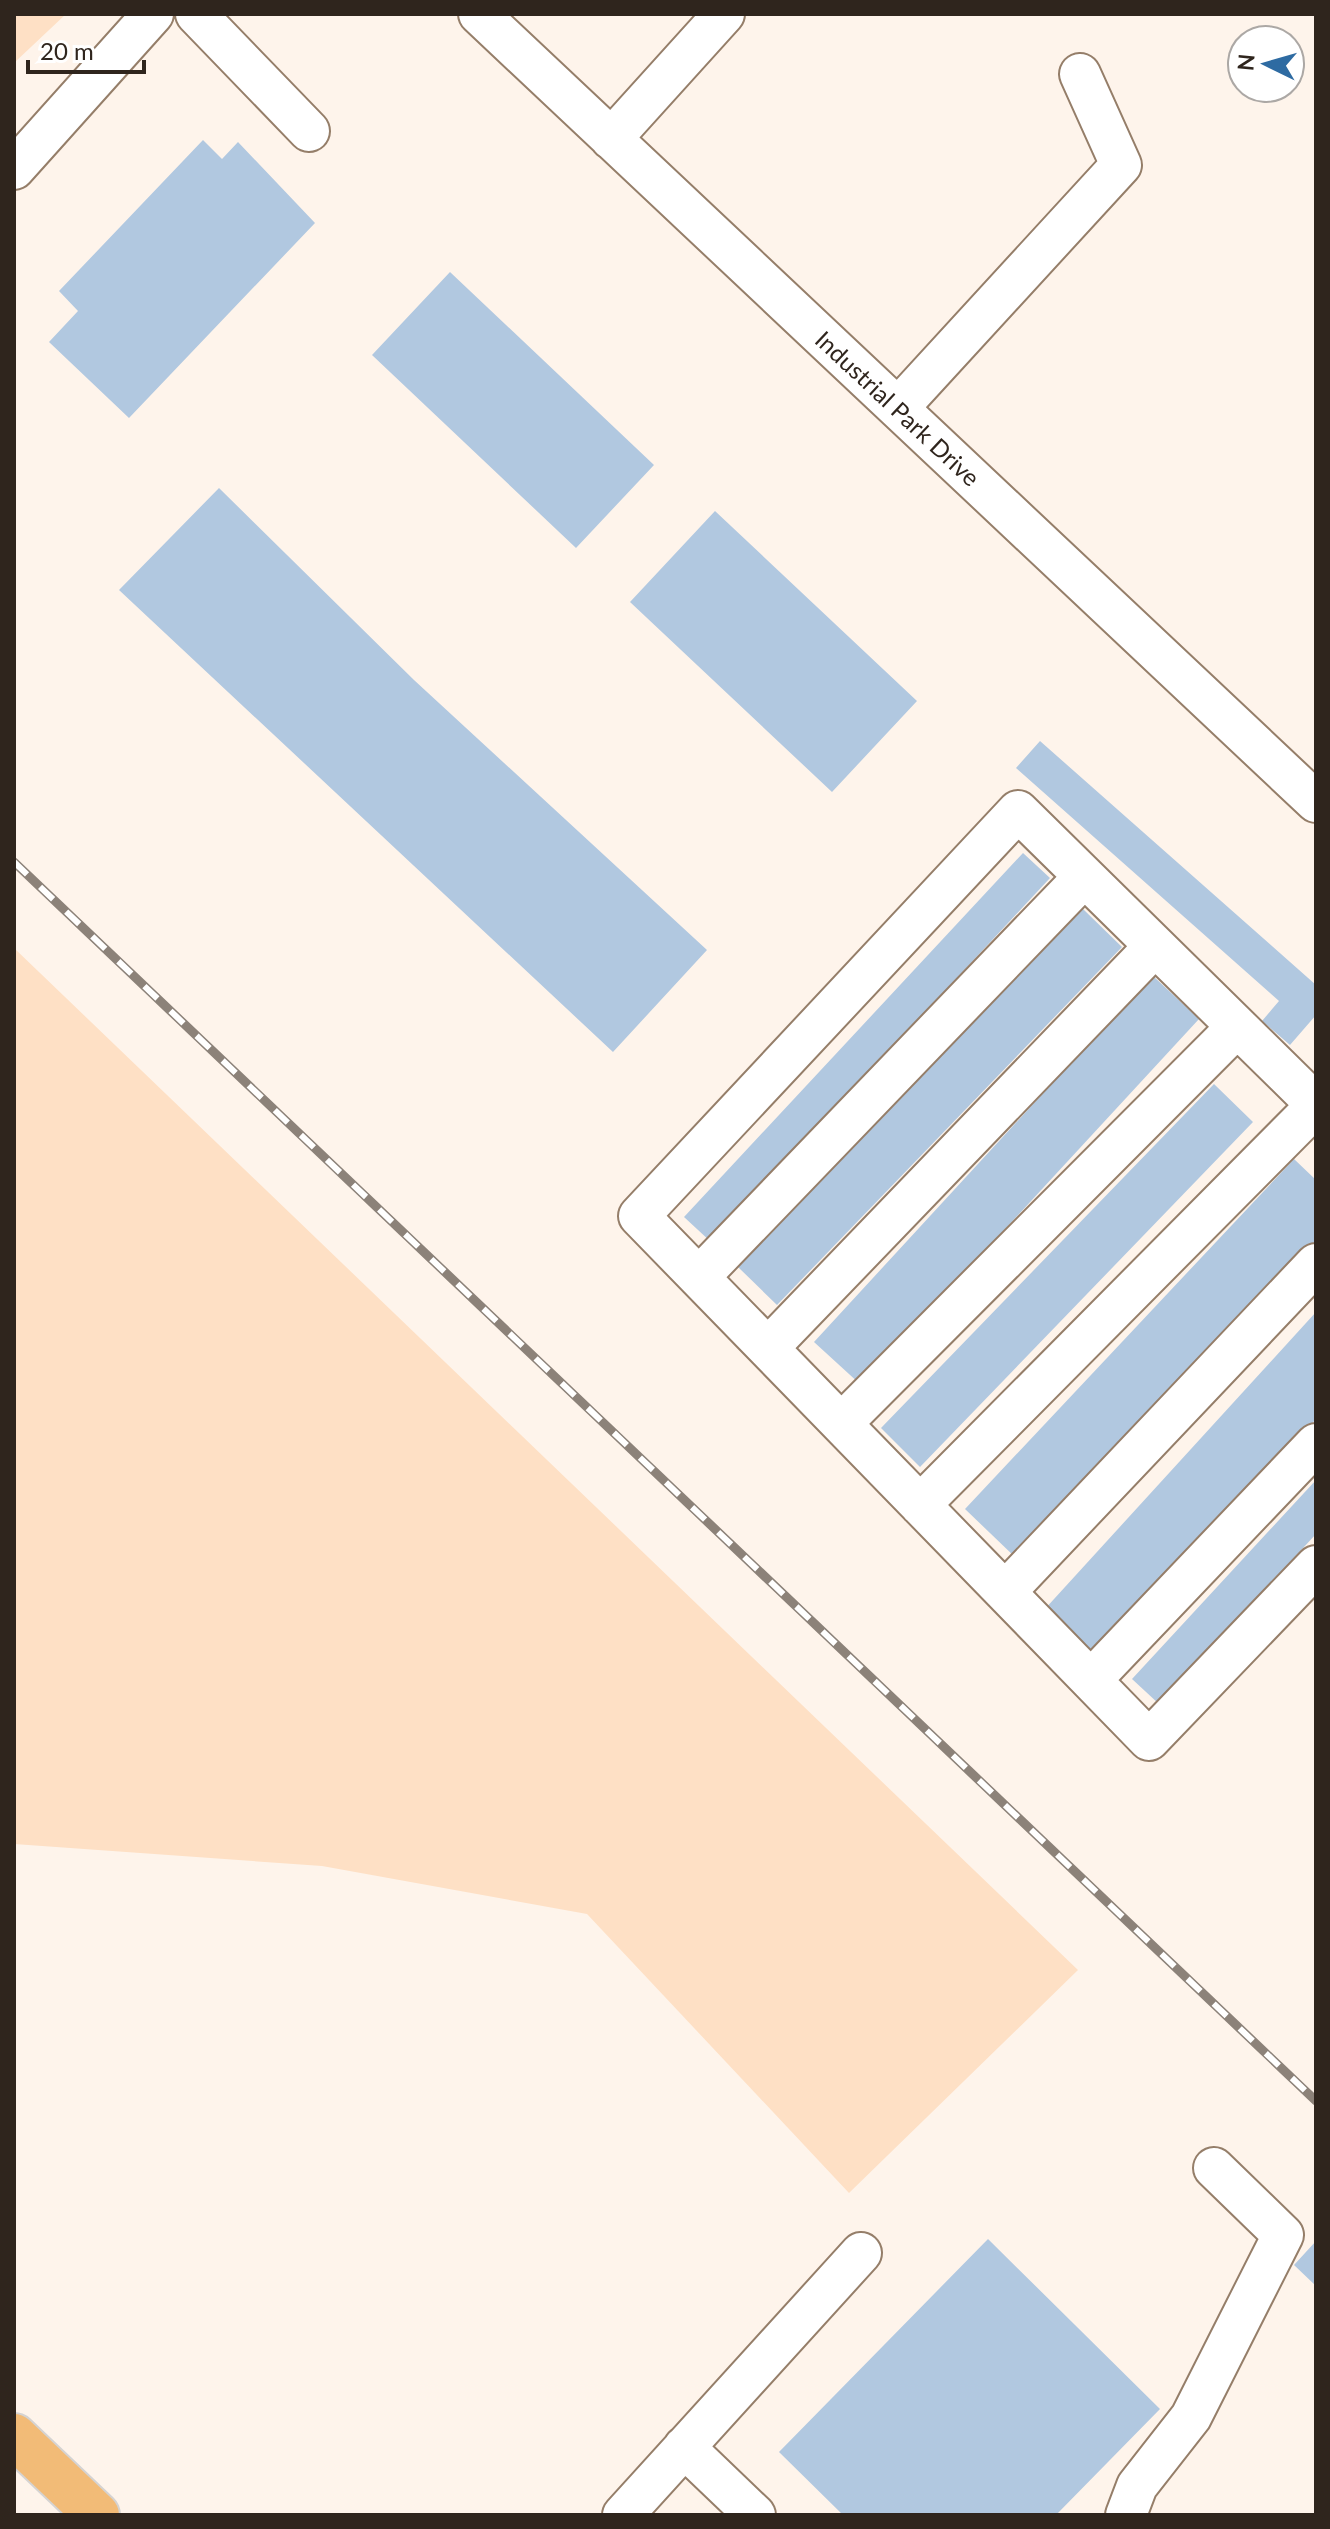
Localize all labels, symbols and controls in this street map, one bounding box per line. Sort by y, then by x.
scale bar [28,24,144,74]
north arrow [1226,24,1306,104]
text: 20 m [40,36,94,65]
text: N [1231,53,1260,72]
street label: Industrial Park Drive [810,324,986,492]

